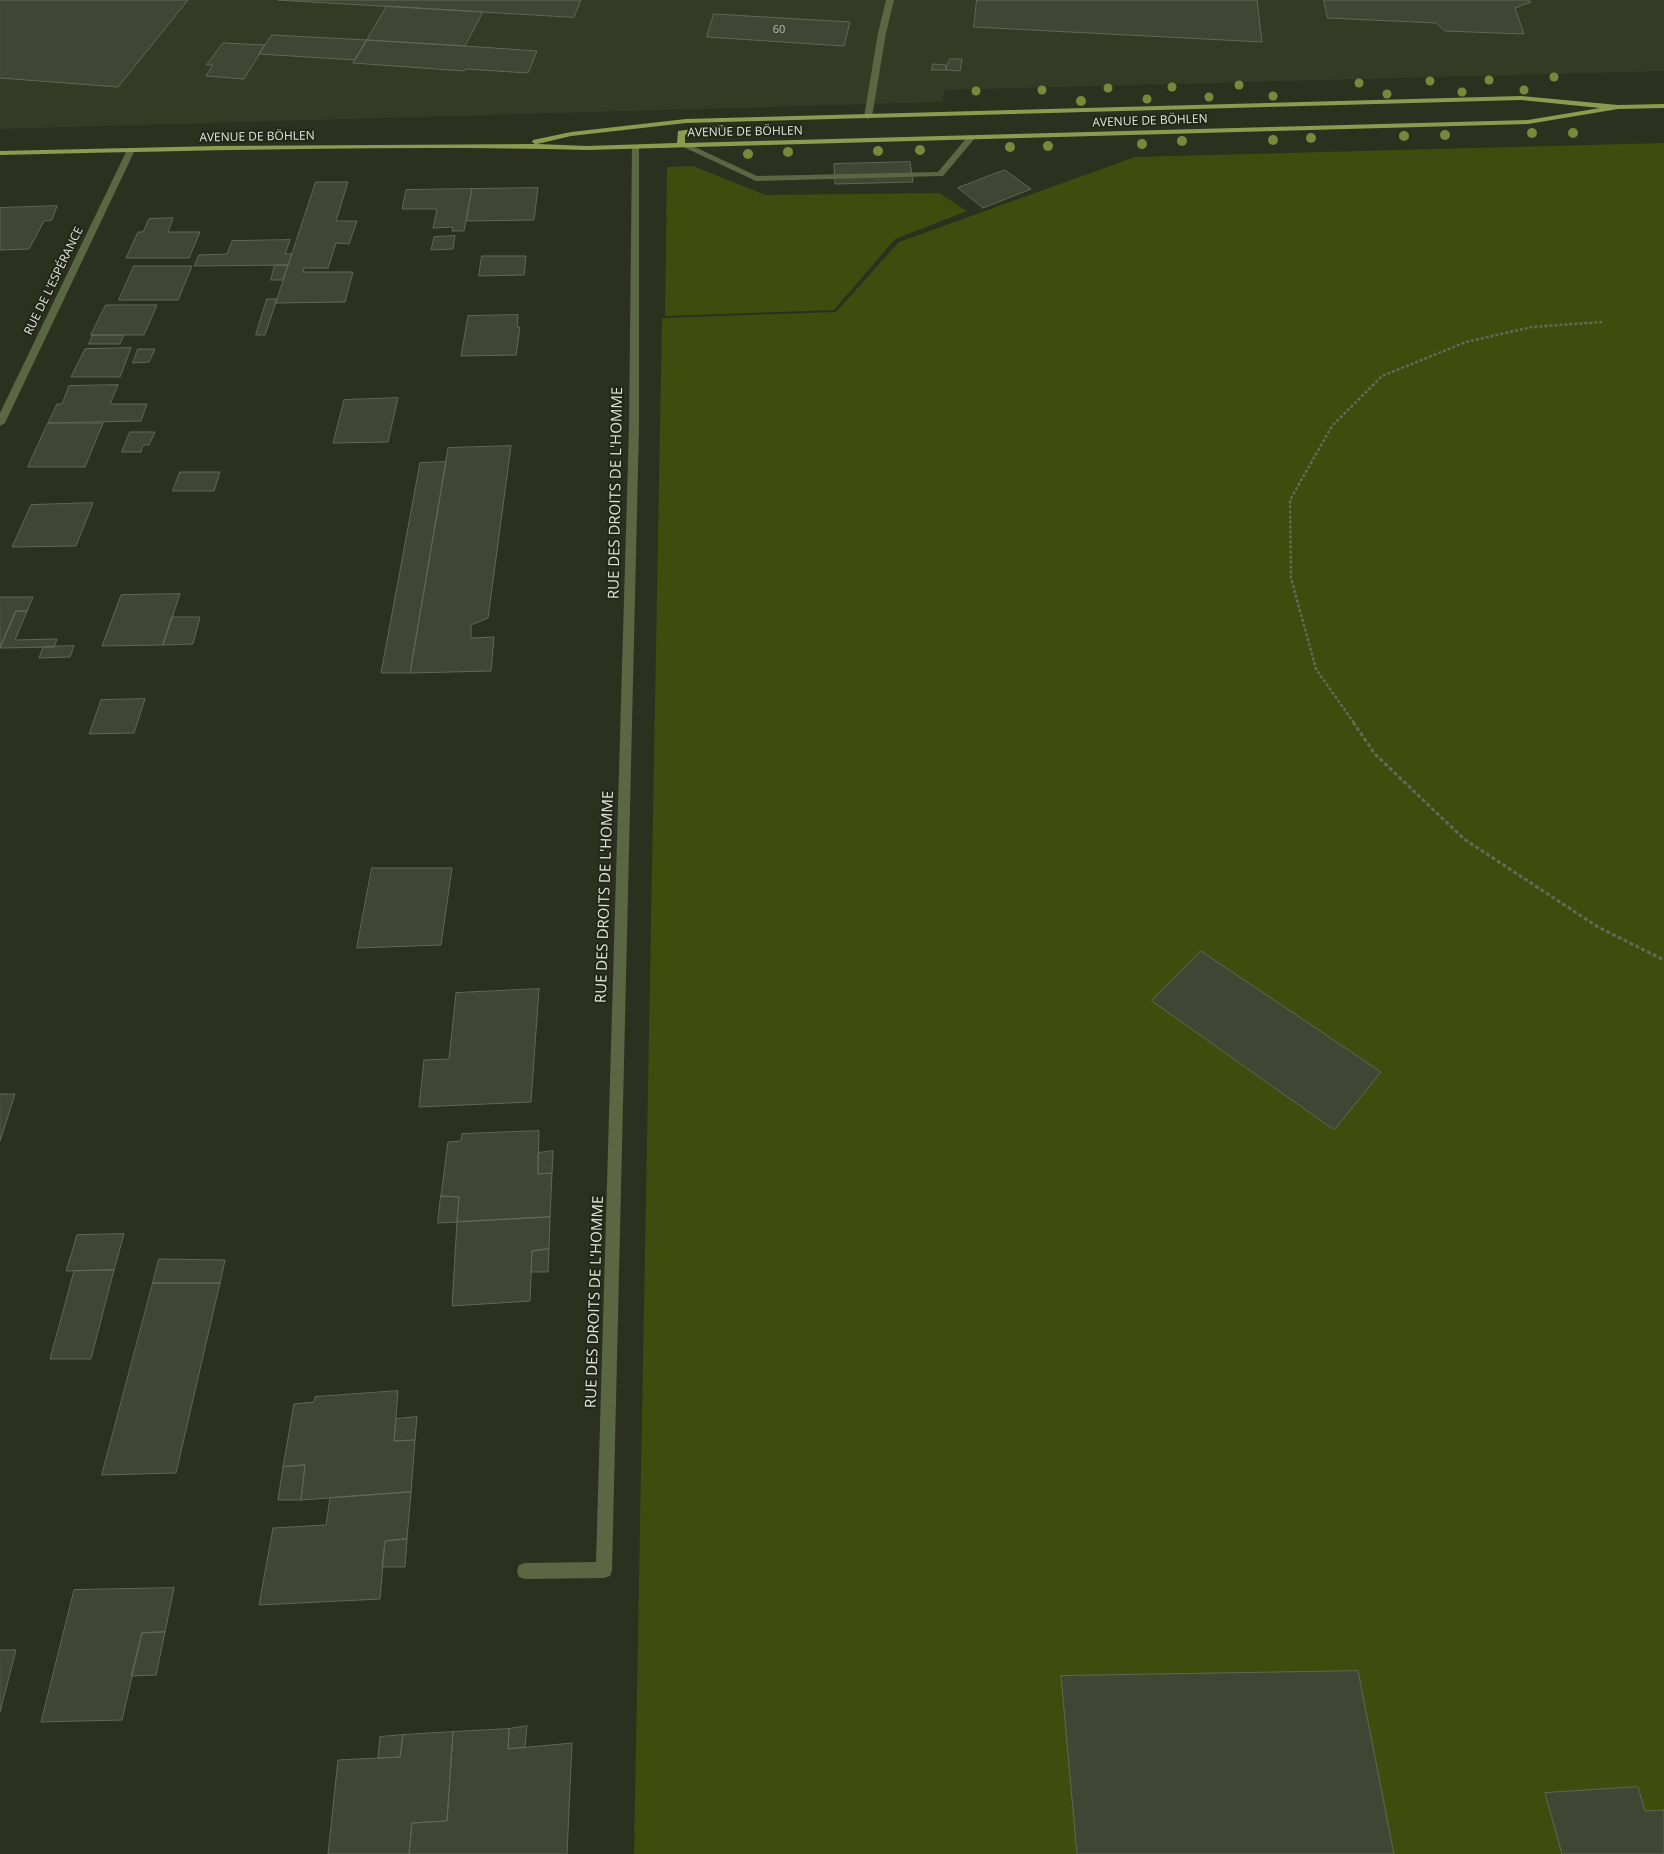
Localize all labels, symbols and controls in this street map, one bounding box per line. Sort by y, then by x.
house number: 60 [773,23,785,37]
street label: AVENUE DE BÖHLEN [1092,112,1208,130]
street label: AVENUE DE BÖHLEN [687,124,803,140]
street label: AVENUE DE BÖHLEN [199,129,315,145]
street label: RUE DE L'ESPÉRANCE [22,224,86,338]
street label: RUE DES DROITS DE L'HOMME [605,387,627,599]
street label: RUE DES DROITS DE L'HOMME [592,791,618,1003]
street label: RUE DES DROITS DE L'HOMME [582,1196,608,1408]

